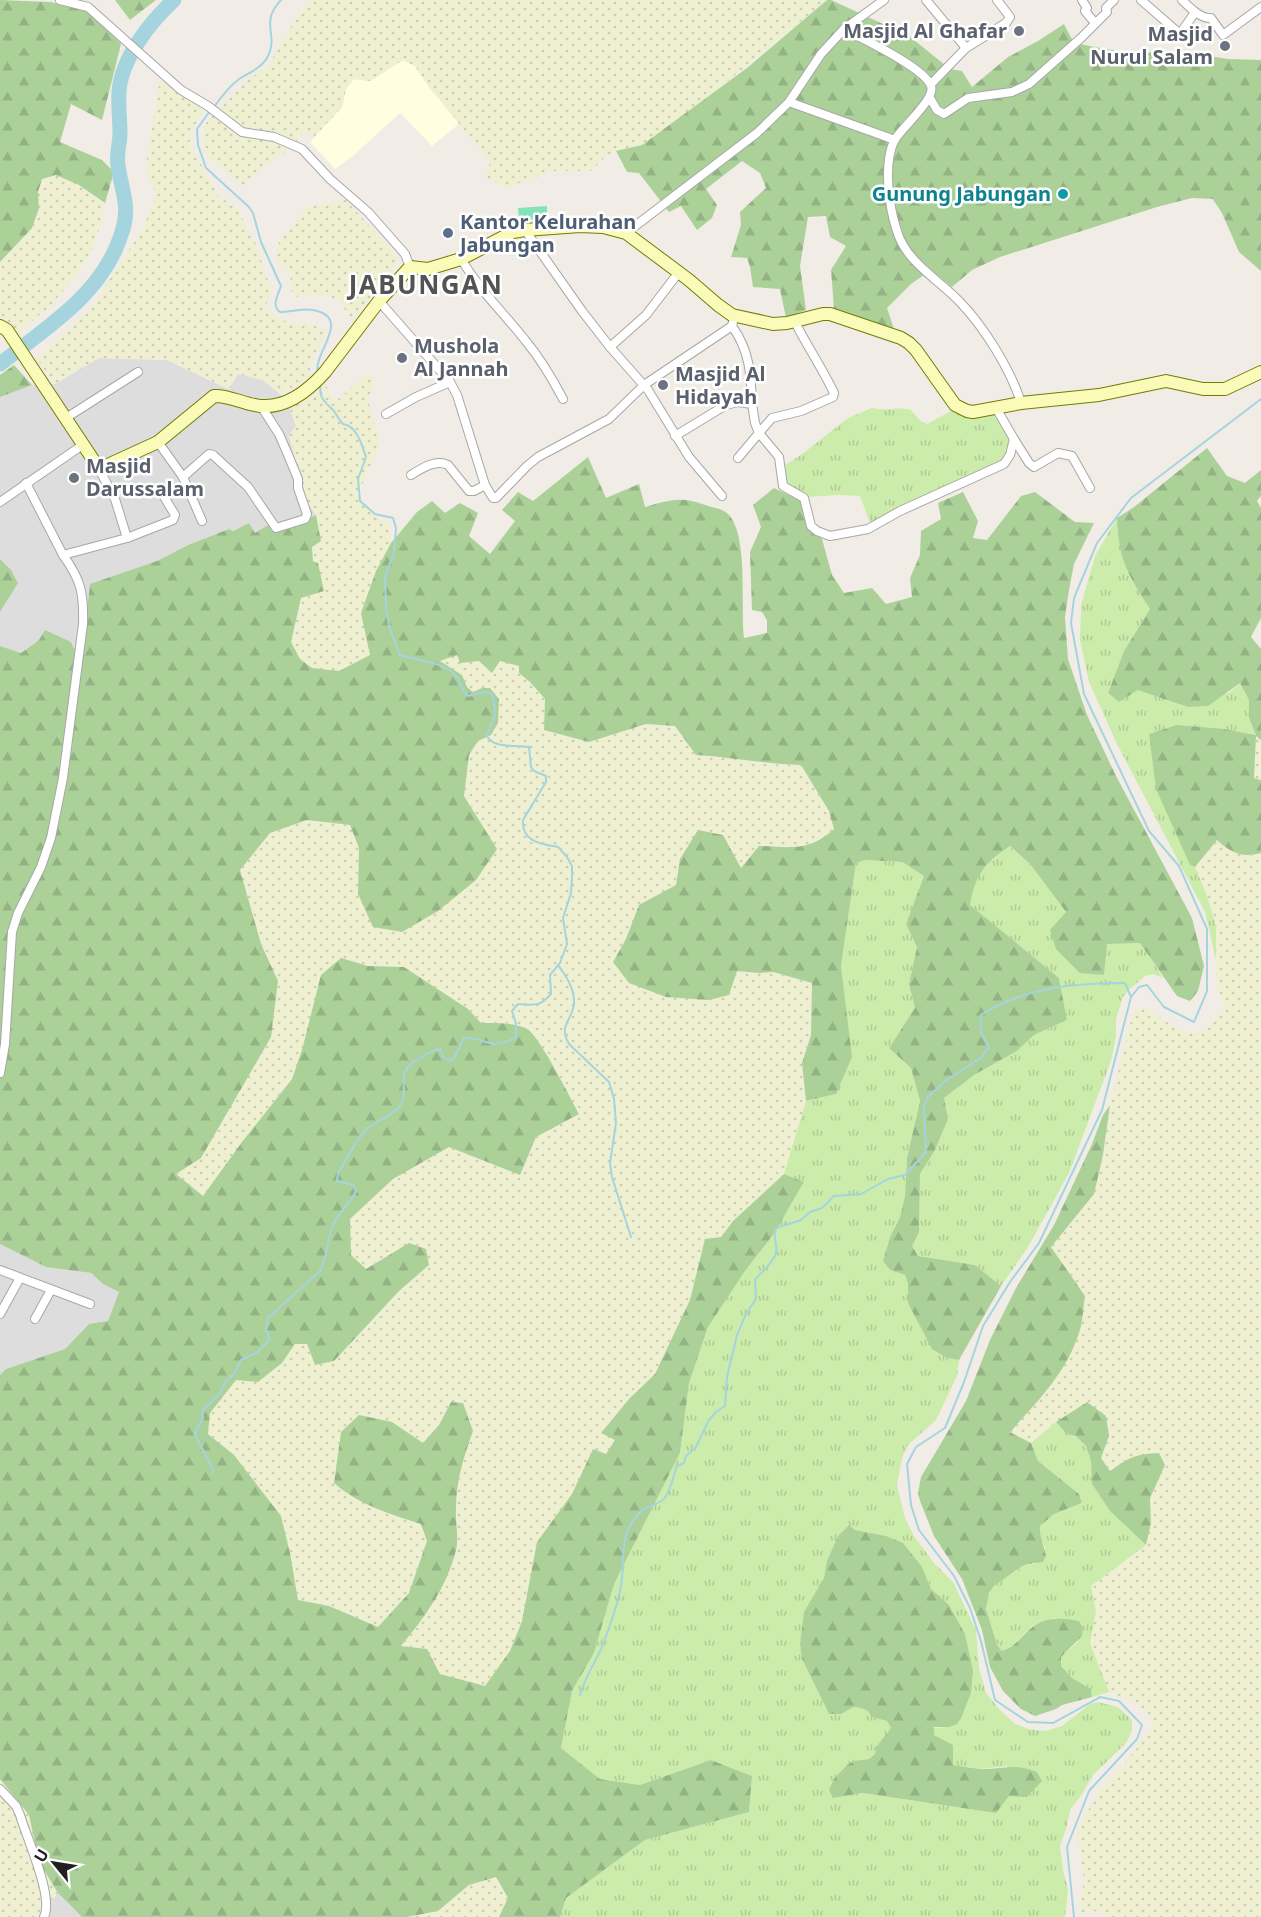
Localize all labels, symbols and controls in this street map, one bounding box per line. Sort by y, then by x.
place label: Masjid Al Ghafar [843,17,1007,44]
place label: Masjid Nurul Salam [1090,20,1213,70]
marker: Masjid Al Ghafar [1012,24,1026,38]
marker: Masjid Nurul Salam [1218,39,1232,53]
place label: Gunung Jabungan [872,180,1051,207]
marker: Gunung Jabungan [1056,187,1070,201]
place label: Kantor Kelurahan Jabungan [458,208,636,258]
marker: Kantor Kelurahan Jabungan [441,226,455,240]
district label: JABUNGAN [347,266,503,302]
place label: Mushola Al Jannah [414,332,509,382]
marker: Mushola Al Jannah [395,351,409,365]
place label: Masjid Al Hidayah [675,360,765,410]
marker: Masjid Al Hidayah [656,378,670,392]
place label: Masjid Darussalam [86,452,204,502]
marker: Masjid Darussalam [67,471,81,485]
north arrow [24,1833,84,1893]
text: U [28,1845,54,1866]

